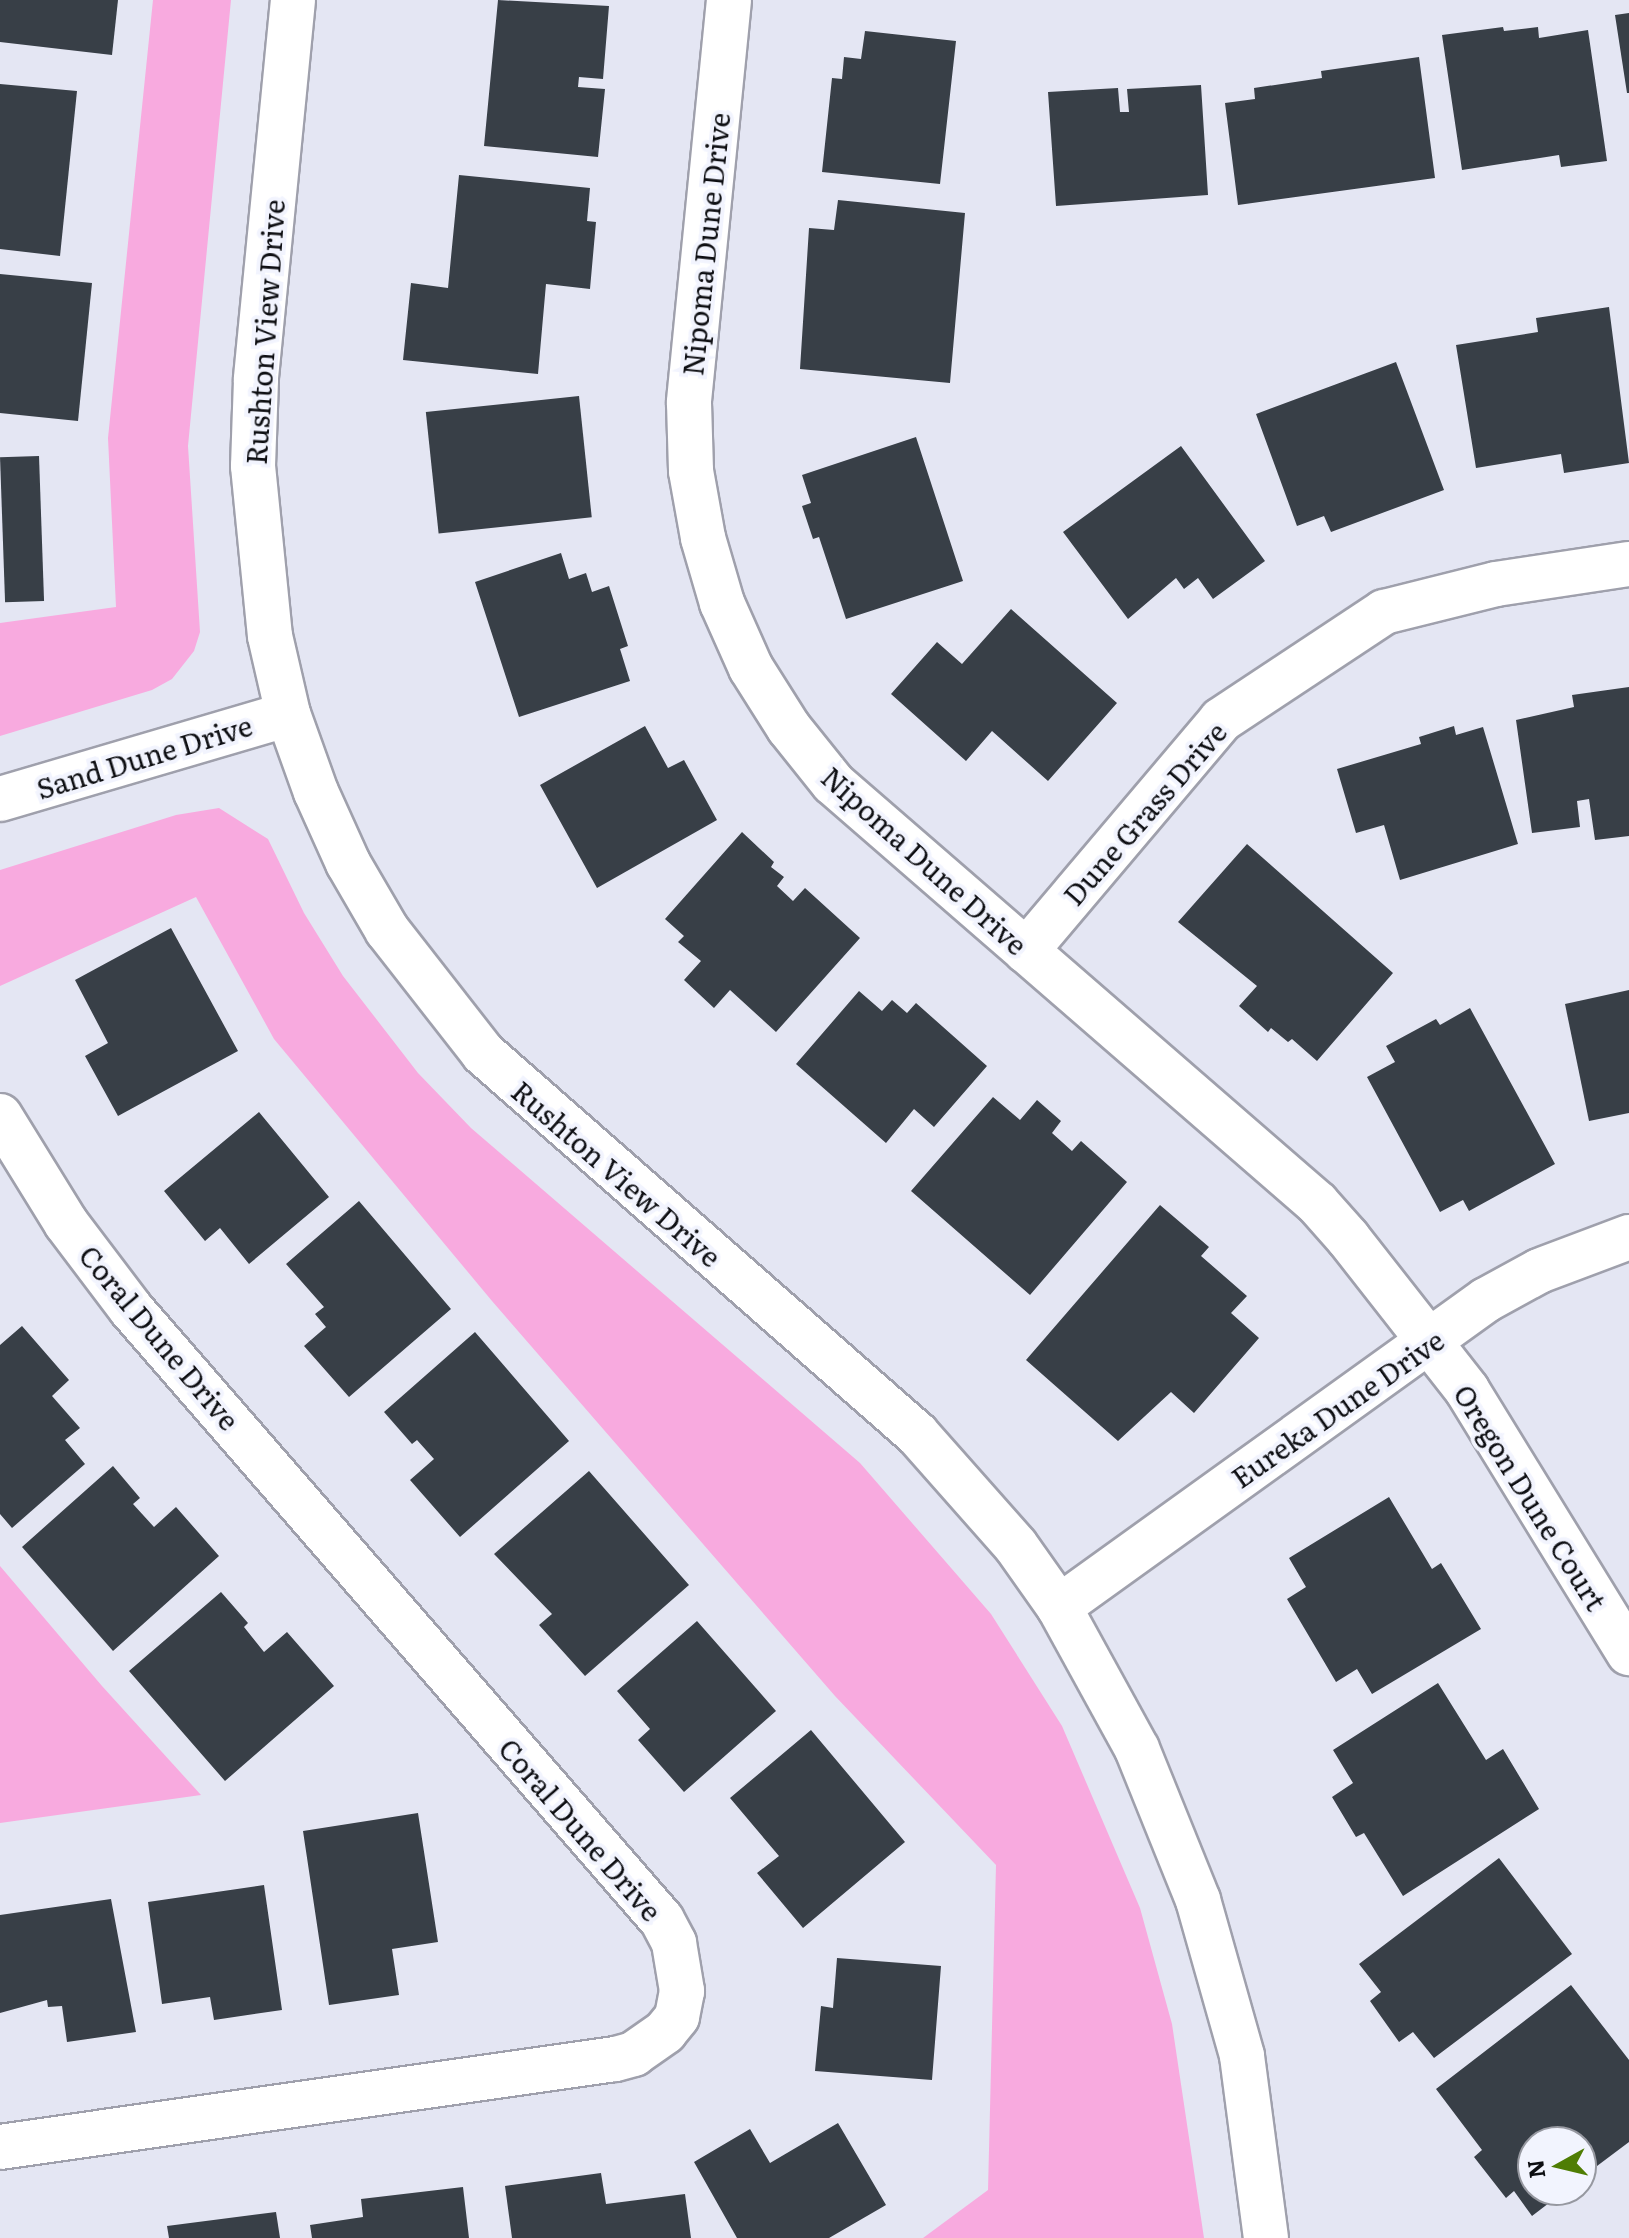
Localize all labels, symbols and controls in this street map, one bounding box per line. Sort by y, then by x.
street label: Nipoma Dune Drive [674,111,736,377]
street label: Rushton View Drive [238,198,290,466]
street label: Sand Dune Drive [32,707,256,805]
street label: Dune Grass Drive [1055,715,1233,911]
street label: Nipoma Dune Drive [816,759,1034,961]
street label: Rushton View Drive [506,1073,728,1273]
street label: Coral Dune Drive [73,1238,247,1436]
street label: Eureka Dune Drive [1224,1322,1450,1494]
street label: Oregon Dune Court [1448,1378,1614,1616]
street label: Coral Dune Drive [493,1731,669,1927]
north arrow [1517,2126,1597,2206]
text: N [1517,2158,1552,2181]

